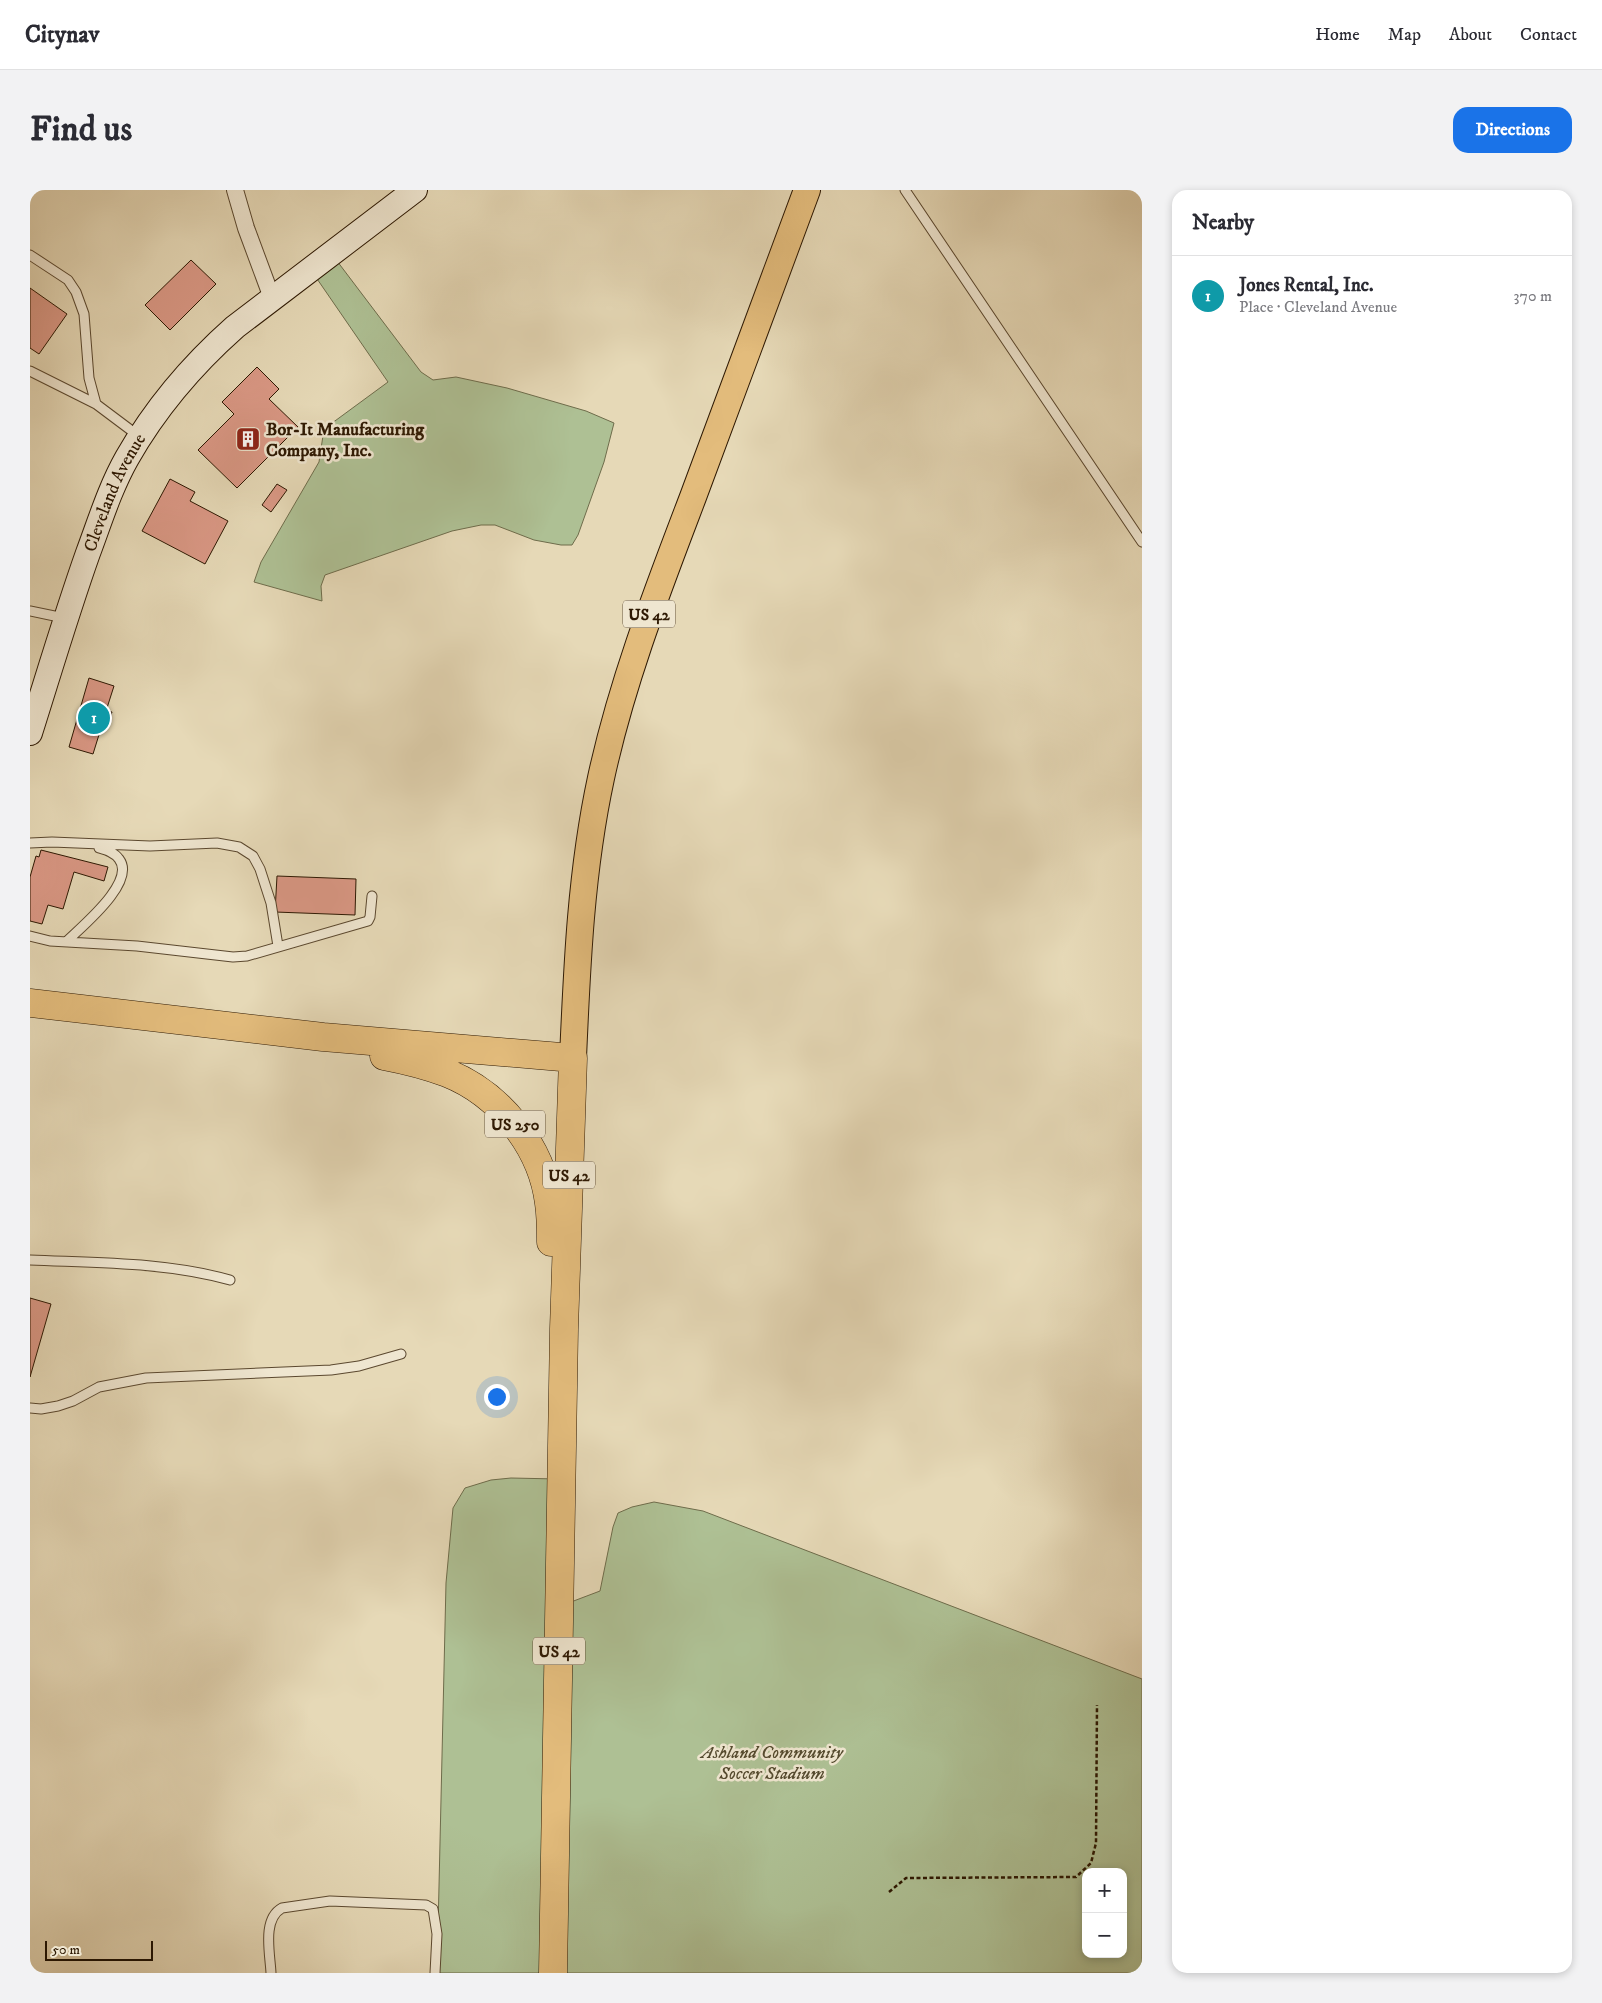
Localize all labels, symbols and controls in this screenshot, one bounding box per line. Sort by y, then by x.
text: Citynav [25,20,99,50]
text: Home [1315,24,1360,46]
text: Map [1388,24,1421,46]
text: About [1449,24,1492,46]
text: Contact [1520,24,1577,46]
button: Directions [1453,107,1572,153]
text: Find us [30,108,132,152]
text: Nearby [1192,210,1254,236]
text: Jones Rental, Inc. [1239,274,1373,297]
text: 1 [1205,286,1211,306]
text: 370 m [1514,286,1552,306]
text: Place · Cleveland Avenue [1239,297,1397,317]
place label: Bor-It Manufacturing Company, Inc. [266,419,425,462]
building icon: Bor-It Manufacturing Company, Inc. [235,426,261,452]
street label: Cleveland Avenue [79,430,151,555]
road number: US 42 [623,600,675,628]
pin: 1 [78,699,110,737]
road number: US 250 [485,1111,545,1138]
road number: US 42 [543,1162,595,1188]
your location [484,1384,510,1410]
road number: US 42 [533,1638,585,1664]
park label: Ashland Community Soccer Stadium [699,1742,844,1785]
map controls [1082,1868,1127,1958]
button: + [1082,1868,1127,1913]
button: − [1082,1913,1127,1958]
scale bar [45,1938,152,1961]
text: 50 m [52,1941,80,1959]

